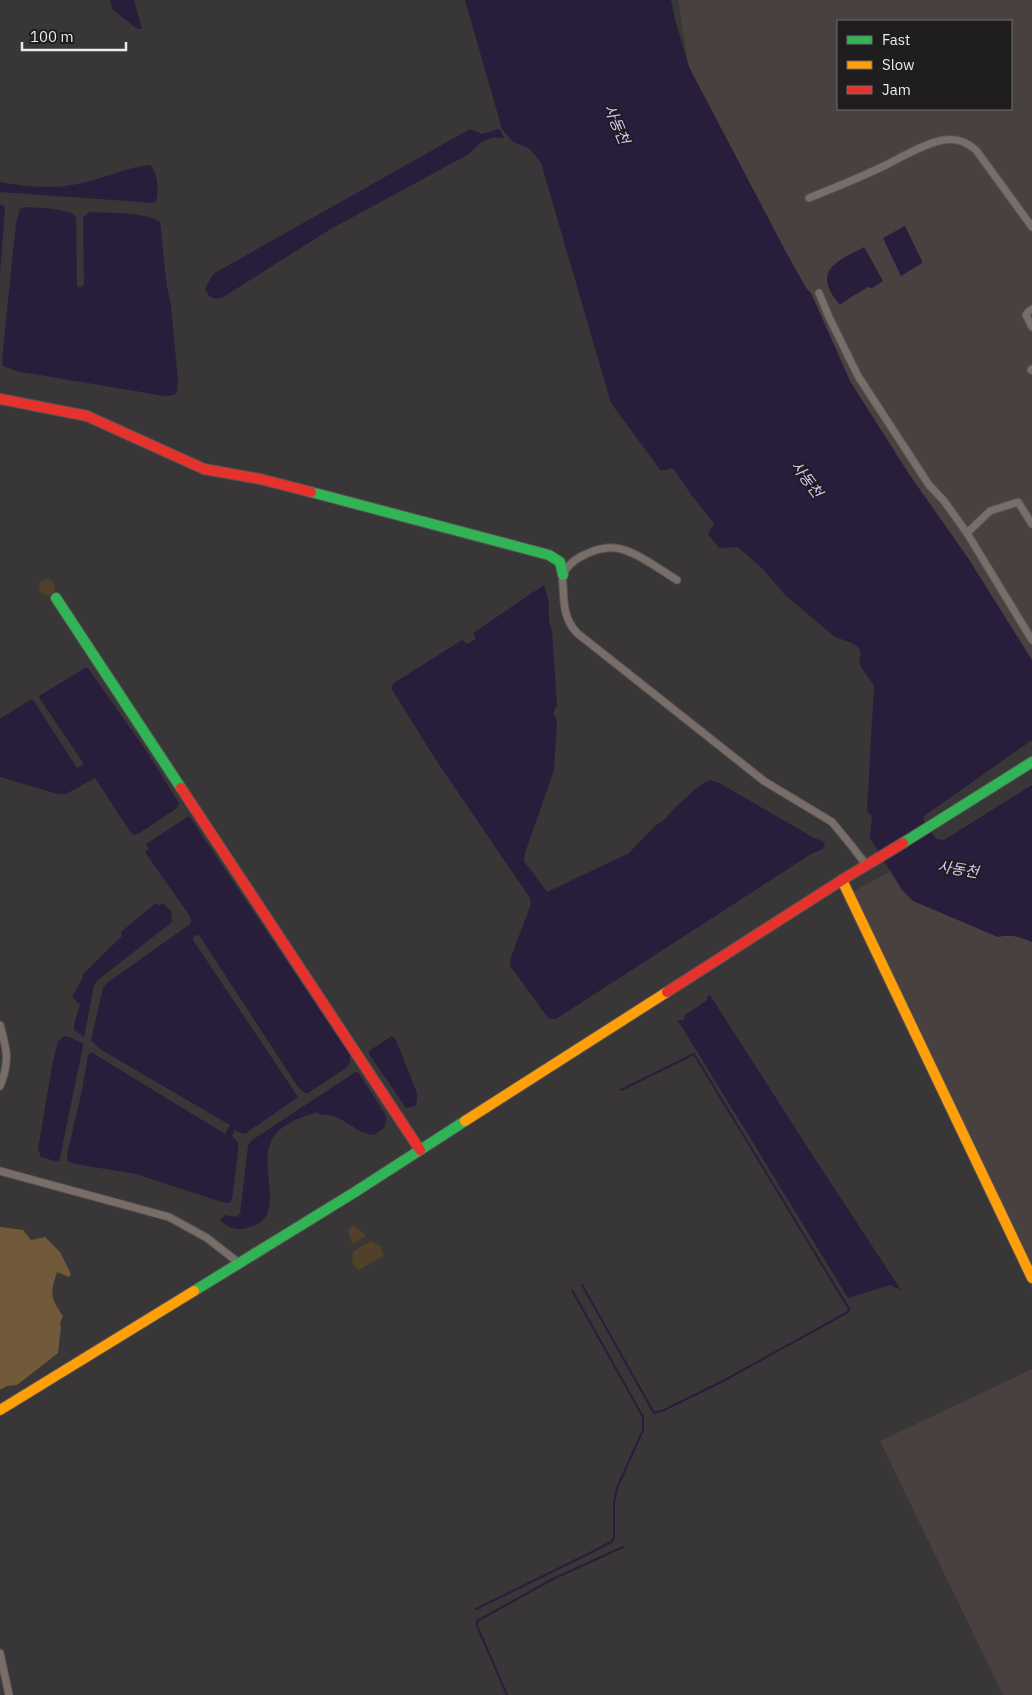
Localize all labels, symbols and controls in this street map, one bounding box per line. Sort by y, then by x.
scale bar [22,20,126,52]
legend [837,20,1012,110]
text: 100 m [30,27,74,46]
text: Fast [882,30,910,49]
text: Slow [882,55,915,74]
text: Jam [882,80,911,99]
water label: 사동천 [600,101,635,149]
water label: 사동천 [787,457,828,503]
water label: 사동천 [936,856,982,882]

